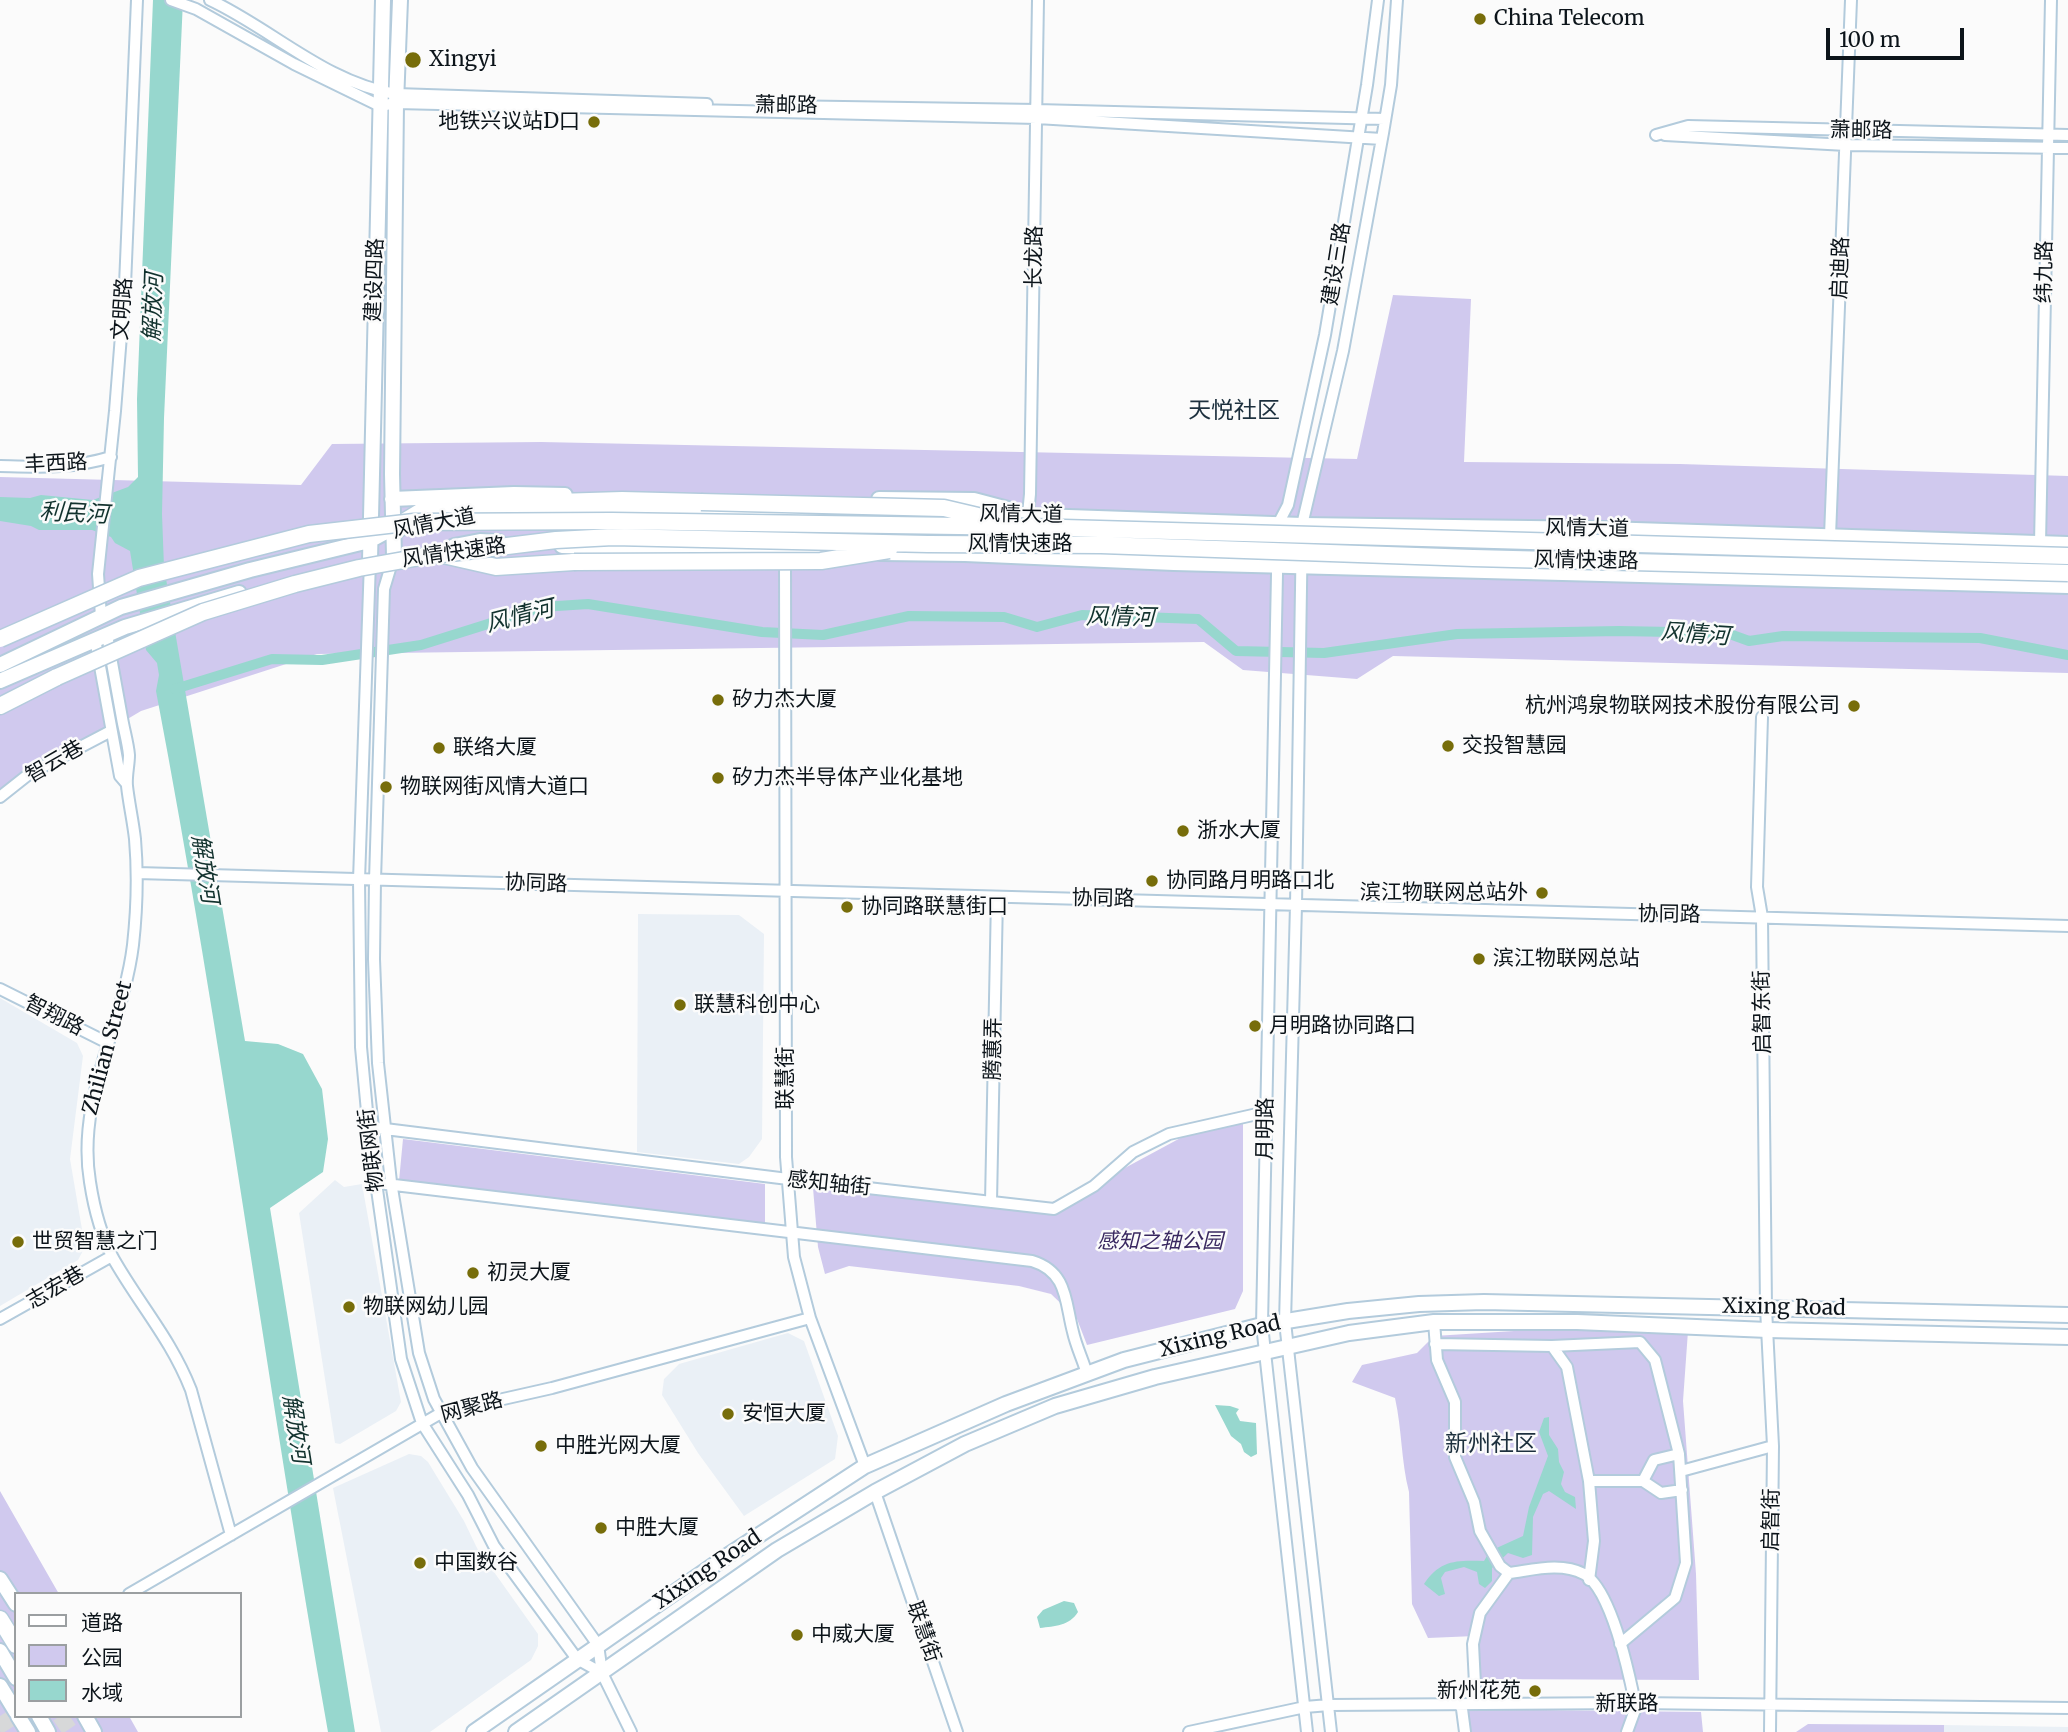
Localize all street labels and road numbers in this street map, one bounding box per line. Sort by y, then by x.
street label: 萧邮路 [754,93,818,119]
street label: 萧邮路 [1829,118,1893,144]
street label: 建设三路 [1318,221,1356,307]
street label: 长龙路 [1022,225,1048,289]
street label: 启迪路 [1827,236,1855,300]
street label: 建设四路 [361,238,389,322]
street label: 纬九路 [2032,240,2058,304]
street label: 文明路 [108,277,138,341]
street label: 丰西路 [24,450,88,478]
street label: 风情大道 [979,502,1063,528]
street label: 风情大道 [390,504,478,544]
street label: 风情大道 [1545,516,1629,542]
street label: 风情快速路 [968,531,1072,557]
street label: 风情快速路 [400,533,508,573]
street label: 风情快速路 [1533,547,1639,575]
street label: 智云巷 [21,735,89,789]
street label: 协同路 [504,870,568,898]
street label: 协同路 [1071,886,1135,912]
street label: 协同路 [1637,902,1701,928]
street label: 启智东街 [1750,970,1776,1054]
street label: Zhilian Street [78,978,138,1118]
street label: 智翔路 [20,990,88,1042]
street label: 腾蕙弄 [981,1017,1007,1081]
street label: 联慧街 [773,1047,799,1109]
street label: 月明路 [1253,1097,1279,1161]
street label: 物联网街 [354,1107,390,1193]
street label: 感知轴街 [786,1167,872,1201]
street label: 志宏巷 [22,1261,90,1315]
street label: Xixing Road [1722,1294,1846,1322]
street label: Xixing Road [1157,1311,1283,1363]
street label: 网聚路 [438,1388,506,1428]
street label: 启智街 [1759,1488,1785,1552]
street label: Xixing Road [650,1525,766,1615]
street label: 联慧街 [901,1598,945,1666]
street label: 新联路 [1596,1691,1658,1717]

